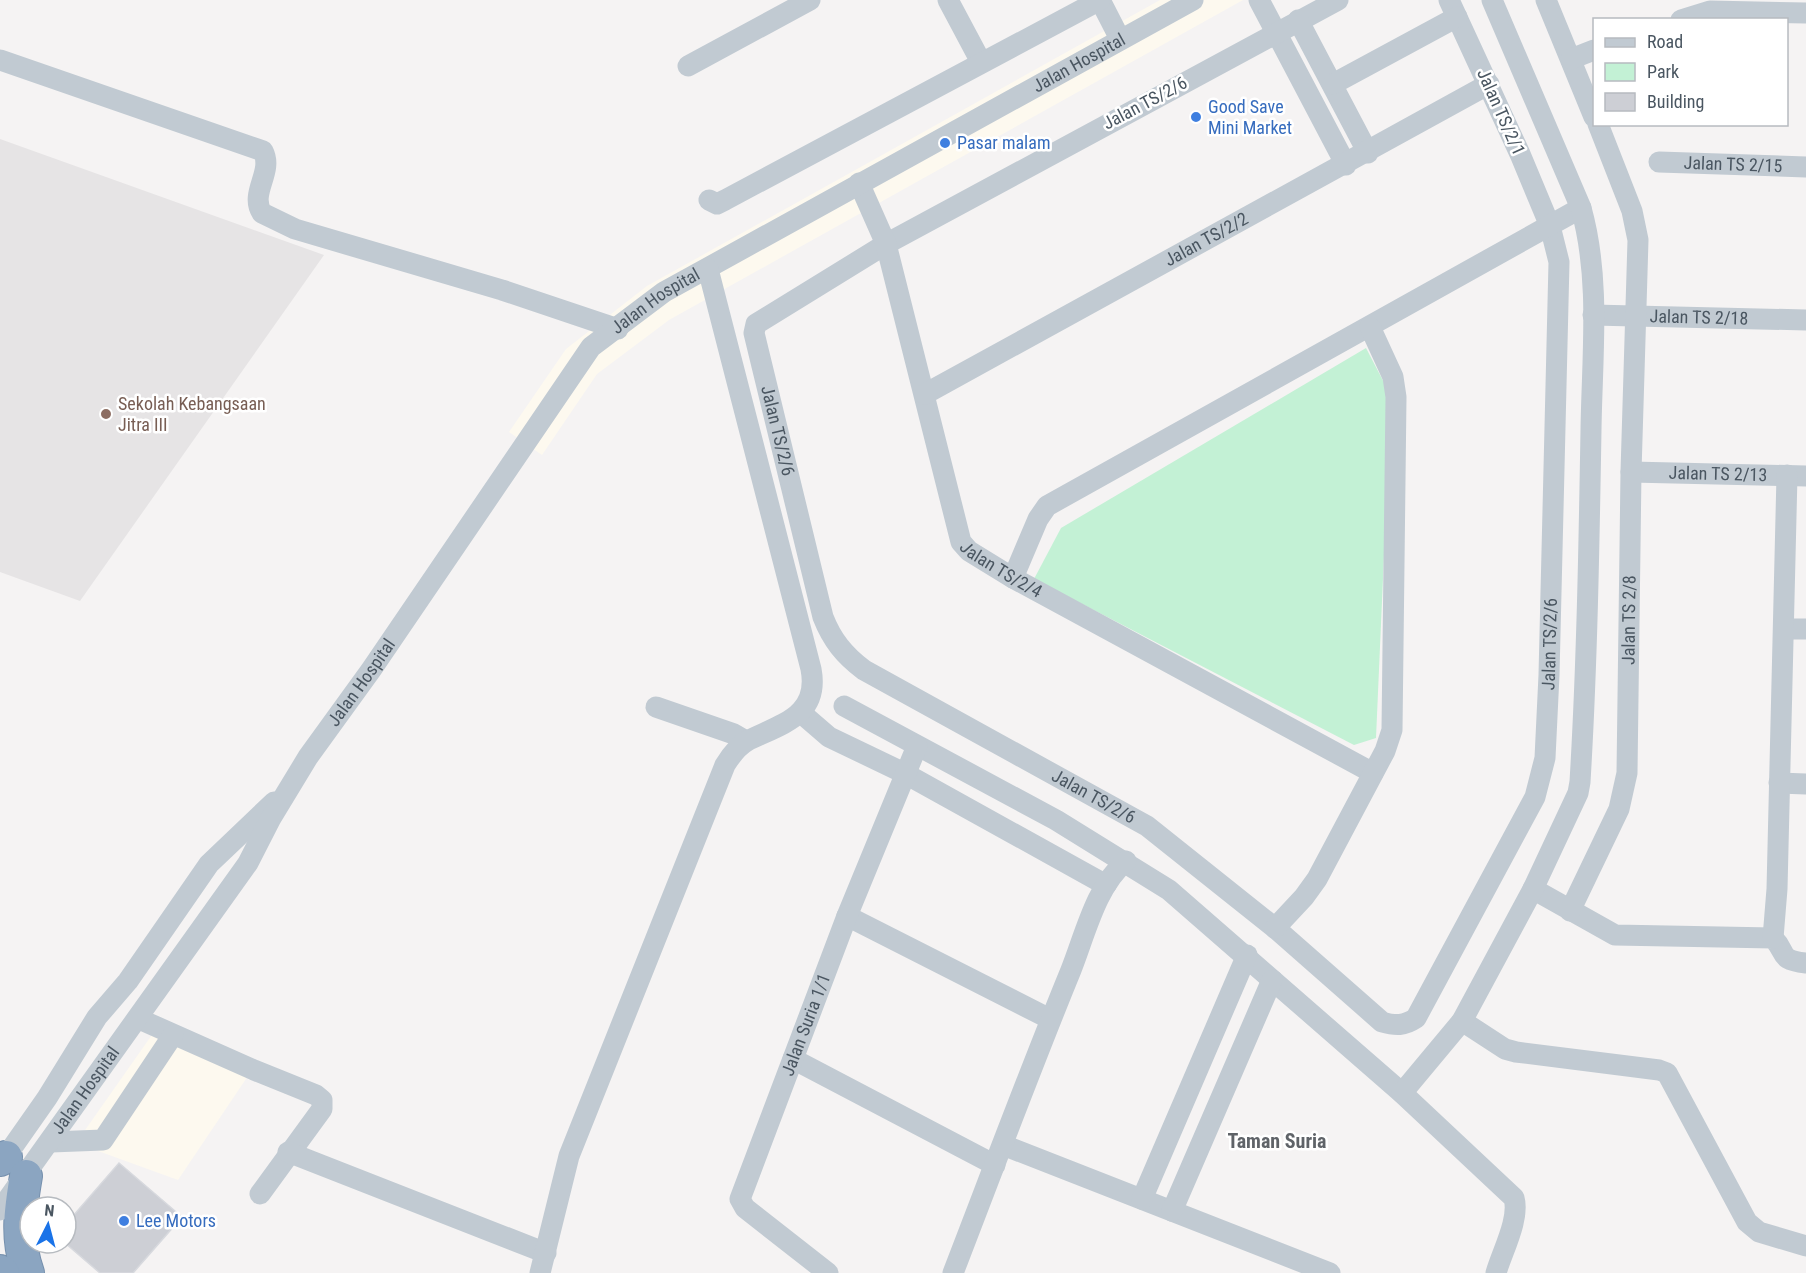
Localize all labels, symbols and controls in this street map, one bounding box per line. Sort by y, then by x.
legend [1593,18,1788,126]
street label: Jalan Hospital [1029,29,1129,96]
text: Road [1647,31,1683,52]
text: Park [1647,61,1679,82]
street label: Jalan TS/2/1 [1473,65,1530,158]
street label: Jalan TS/2/6 [1099,72,1190,133]
text: Building [1647,91,1704,112]
place label: Good Save Mini Market [1208,96,1292,138]
marker: Good Save Mini Market [1189,110,1203,124]
place label: Pasar malam [957,132,1050,153]
marker: Pasar malam [938,136,952,150]
street label: Jalan TS 2/15 [1683,152,1783,176]
street label: Jalan TS/2/2 [1161,207,1252,270]
street label: Jalan Hospital [607,263,703,338]
street label: Jalan TS 2/18 [1649,305,1749,329]
street label: Jalan TS/2/6 [757,383,799,478]
place label: Sekolah Kebangsaan Jitra III [118,393,266,435]
marker: Sekolah Kebangsaan Jitra III [99,407,113,421]
street label: Jalan TS 2/13 [1668,462,1768,485]
street label: Jalan TS/2/4 [955,537,1046,602]
street label: Jalan TS 2/8 [1617,575,1640,665]
street label: Jalan TS/2/6 [1537,598,1561,691]
street label: Jalan Hospital [323,635,399,730]
street label: Jalan TS/2/6 [1048,765,1139,828]
street label: Jalan Suria 1/1 [777,970,834,1079]
street label: Jalan Hospital [47,1042,123,1138]
district label: Taman Suria [1227,1129,1327,1153]
north arrow [18,1195,78,1255]
text: N [44,1201,55,1221]
place label: Lee Motors [136,1210,216,1231]
marker: Lee Motors [117,1214,131,1228]

